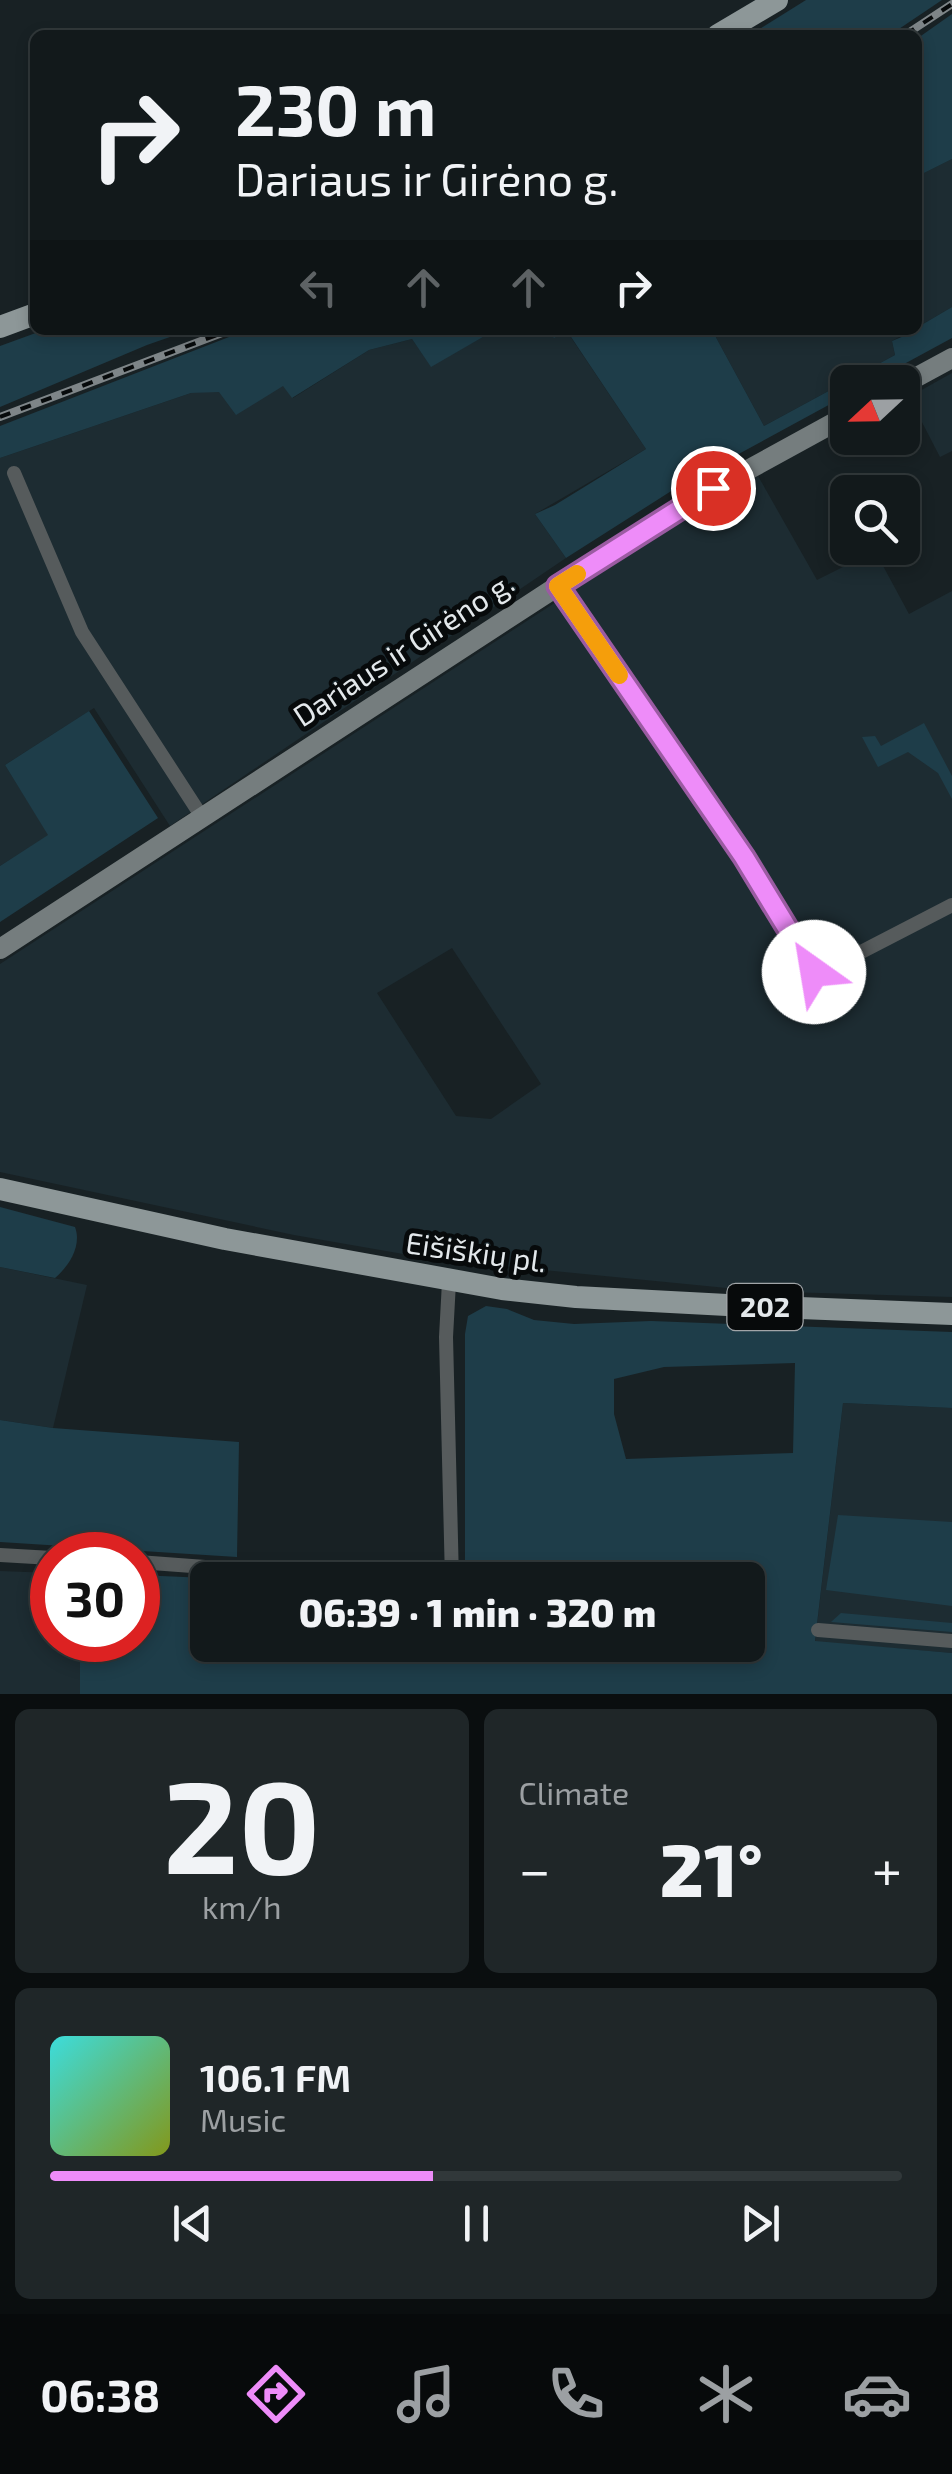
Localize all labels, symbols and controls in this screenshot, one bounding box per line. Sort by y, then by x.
text: 230 m [235,66,436,150]
icon: right [70,70,200,200]
text: Dariaus ir Girėno g. [235,151,619,205]
icon: left [291,260,346,315]
icon: ahead [396,260,451,315]
icon: ahead [501,260,556,315]
icon: right [606,260,661,315]
north arrow [830,365,920,455]
map controls [830,365,920,565]
pin [671,446,756,531]
icon: arrive [686,461,741,516]
button: search [830,475,920,565]
street label: Dariaus ir Girėno g. [286,564,520,733]
position arrow [762,920,866,1024]
street label: Eišiškių pl. [404,1223,549,1279]
road number: 202 [728,1284,802,1330]
speed limit sign: 30 [30,1532,160,1662]
text: 06:39 · 1 min · 320 m [299,1589,656,1635]
text: 20 [163,1744,321,1900]
text: Climate [519,1773,629,1811]
text: 21° [660,1822,763,1912]
text: − [519,1835,551,1901]
text: + [872,1835,902,1901]
text: km/h [202,1887,281,1925]
text: 106.1 FM [200,2054,351,2100]
text: Music [200,2100,286,2138]
icon: previous [165,2196,220,2251]
icon: pause [449,2196,504,2251]
icon: next [733,2196,788,2251]
icon: directions [241,2359,311,2429]
icon: music [391,2359,461,2429]
icon: phone [541,2359,611,2429]
icon: climate [691,2359,761,2429]
icon: car [842,2359,912,2429]
text: 06:38 [40,2367,160,2421]

